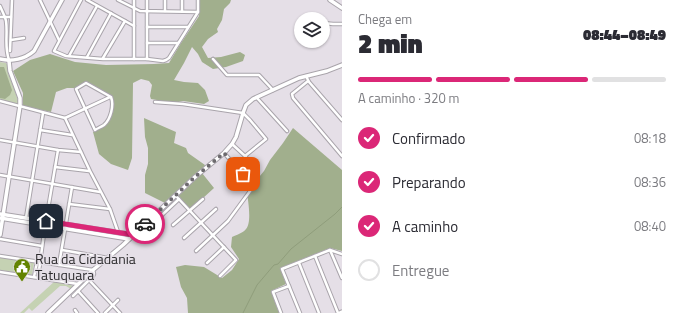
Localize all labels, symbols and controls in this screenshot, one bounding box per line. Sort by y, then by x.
text: Chega em [358,9,412,29]
map controls [294,12,330,48]
button: layers [294,12,330,48]
text: 08:44–08:49 [583,23,666,46]
text: 2 min [358,24,423,63]
text: A caminho · 320 m [358,88,459,108]
icon: check [358,127,380,149]
text: Confirmado [392,127,465,150]
text: 08:18 [634,128,666,148]
pin [226,157,260,191]
icon: bag [232,163,254,185]
icon: check [358,171,380,193]
text: Preparando [392,171,466,194]
text: 08:36 [634,172,666,192]
pin [29,204,63,238]
courier [125,204,165,244]
icon: home [35,210,57,232]
icon: car [134,213,156,235]
icon: check [358,215,380,237]
text: A caminho [392,215,458,238]
text: 08:40 [634,216,666,236]
place label: Rua da Cidadania Tatuquara [35,248,136,285]
public building icon: Rua da Cidadania Tatuquara [12,257,32,282]
text: Entregue [392,259,449,282]

